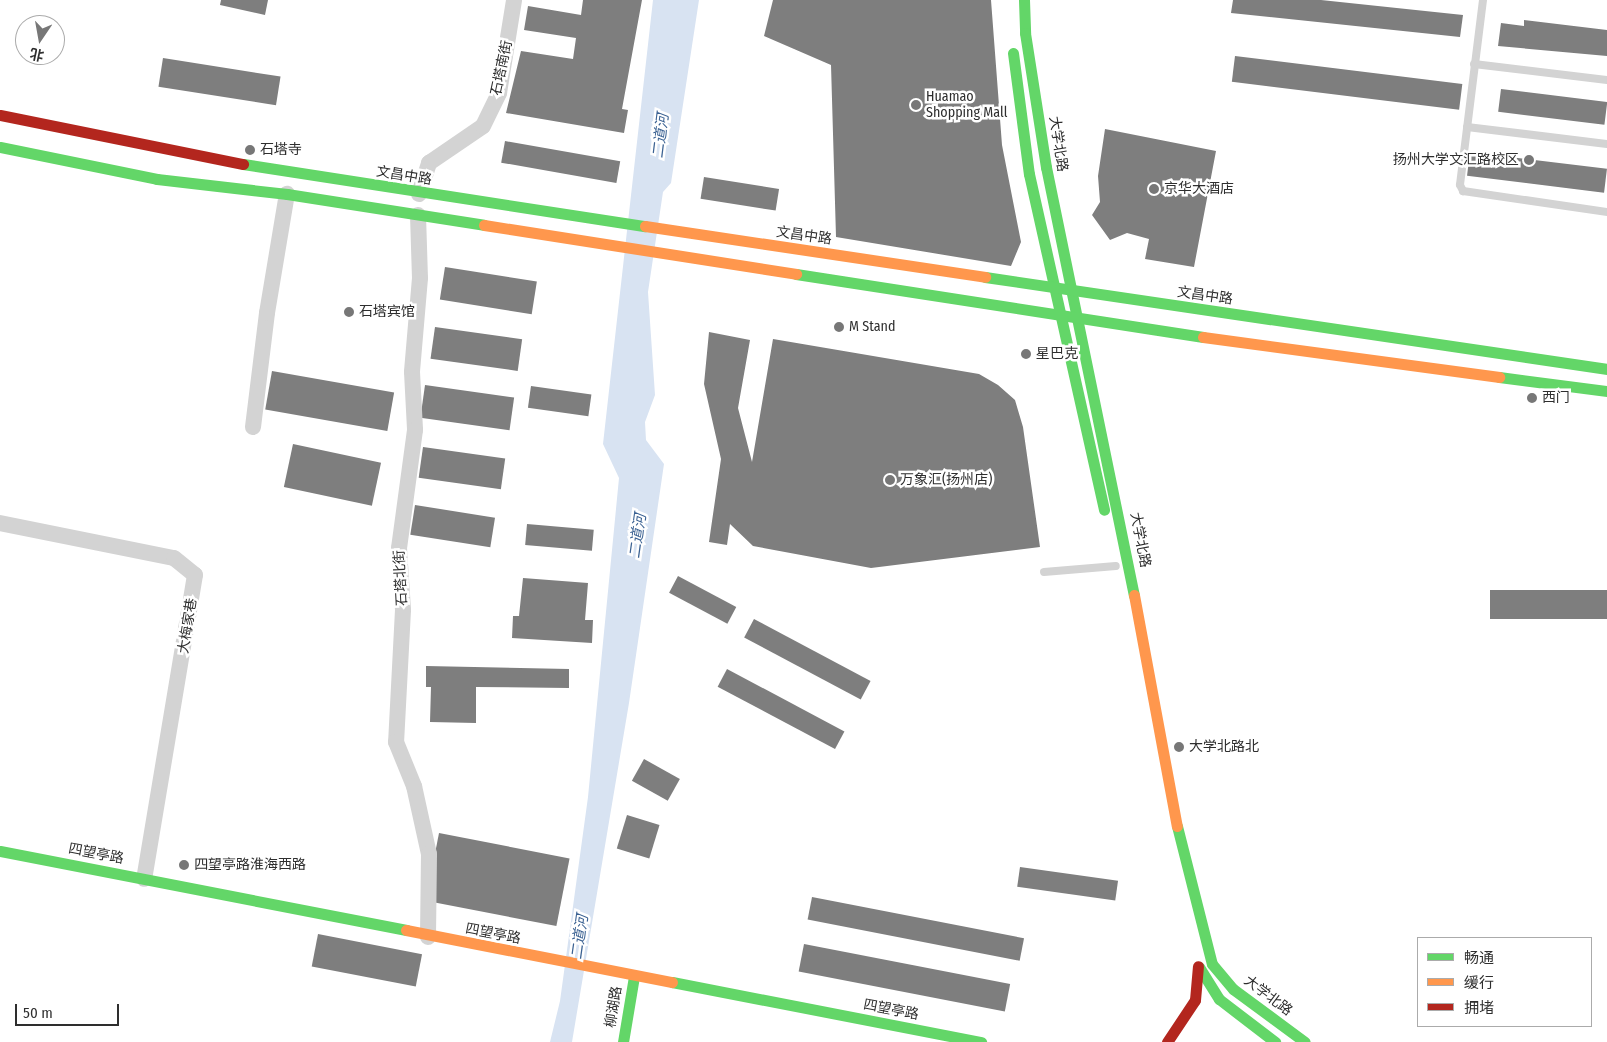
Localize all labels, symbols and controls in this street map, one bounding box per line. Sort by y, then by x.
north arrow [15,15,65,65]
street label: 石塔南街 [488,39,516,97]
text: 北 [28,44,46,64]
place label: Huamao Shopping Mall [926,89,1007,121]
marker: Huamao Shopping Mall [910,99,922,111]
water label: 二道河 [649,113,673,159]
street label: 大学北路 [1045,115,1071,173]
place label: 石塔寺 [260,142,302,158]
marker: 石塔寺 [244,144,256,156]
place label: 扬州大学文汇路校区 [1393,152,1519,168]
marker: 扬州大学文汇路校区 [1523,154,1535,166]
street label: 文昌中路 [375,163,433,189]
place label: 京华大酒店 [1164,181,1234,197]
marker: 京华大酒店 [1148,183,1160,195]
street label: 文昌中路 [775,224,833,248]
street label: 文昌中路 [1176,284,1234,308]
place label: 石塔宾馆 [359,304,415,320]
marker: 石塔宾馆 [343,306,355,318]
place label: M Stand [849,319,895,335]
marker: M Stand [833,321,845,333]
place label: 星巴克 [1036,346,1078,362]
marker: 星巴克 [1020,348,1032,360]
place label: 西门 [1542,390,1570,406]
marker: 西门 [1526,392,1538,404]
place label: 万象汇(扬州店) [900,472,992,488]
marker: 万象汇(扬州店) [884,474,896,486]
street label: 大学北路 [1126,511,1154,569]
water label: 二道河 [626,512,650,560]
street label: 石塔北街 [391,550,411,606]
street label: 大梅家巷 [175,597,201,655]
place label: 大学北路北 [1189,739,1259,755]
marker: 大学北路北 [1173,741,1185,753]
street label: 四望亭路 [67,840,125,868]
place label: 四望亭路淮海西路 [194,857,306,873]
marker: 四望亭路淮海西路 [178,859,190,871]
water label: 二道河 [568,913,592,961]
street label: 四望亭路 [464,920,522,948]
legend [1417,937,1592,1027]
text: 畅通 [1464,949,1494,967]
street label: 大学北路 [1241,972,1295,1020]
text: 缓行 [1464,974,1494,992]
street label: 柳湖路 [602,985,626,1029]
scale bar [18,994,121,1026]
street label: 四望亭路 [862,996,920,1024]
text: 拥堵 [1464,999,1494,1017]
text: 50 m [23,1004,53,1022]

